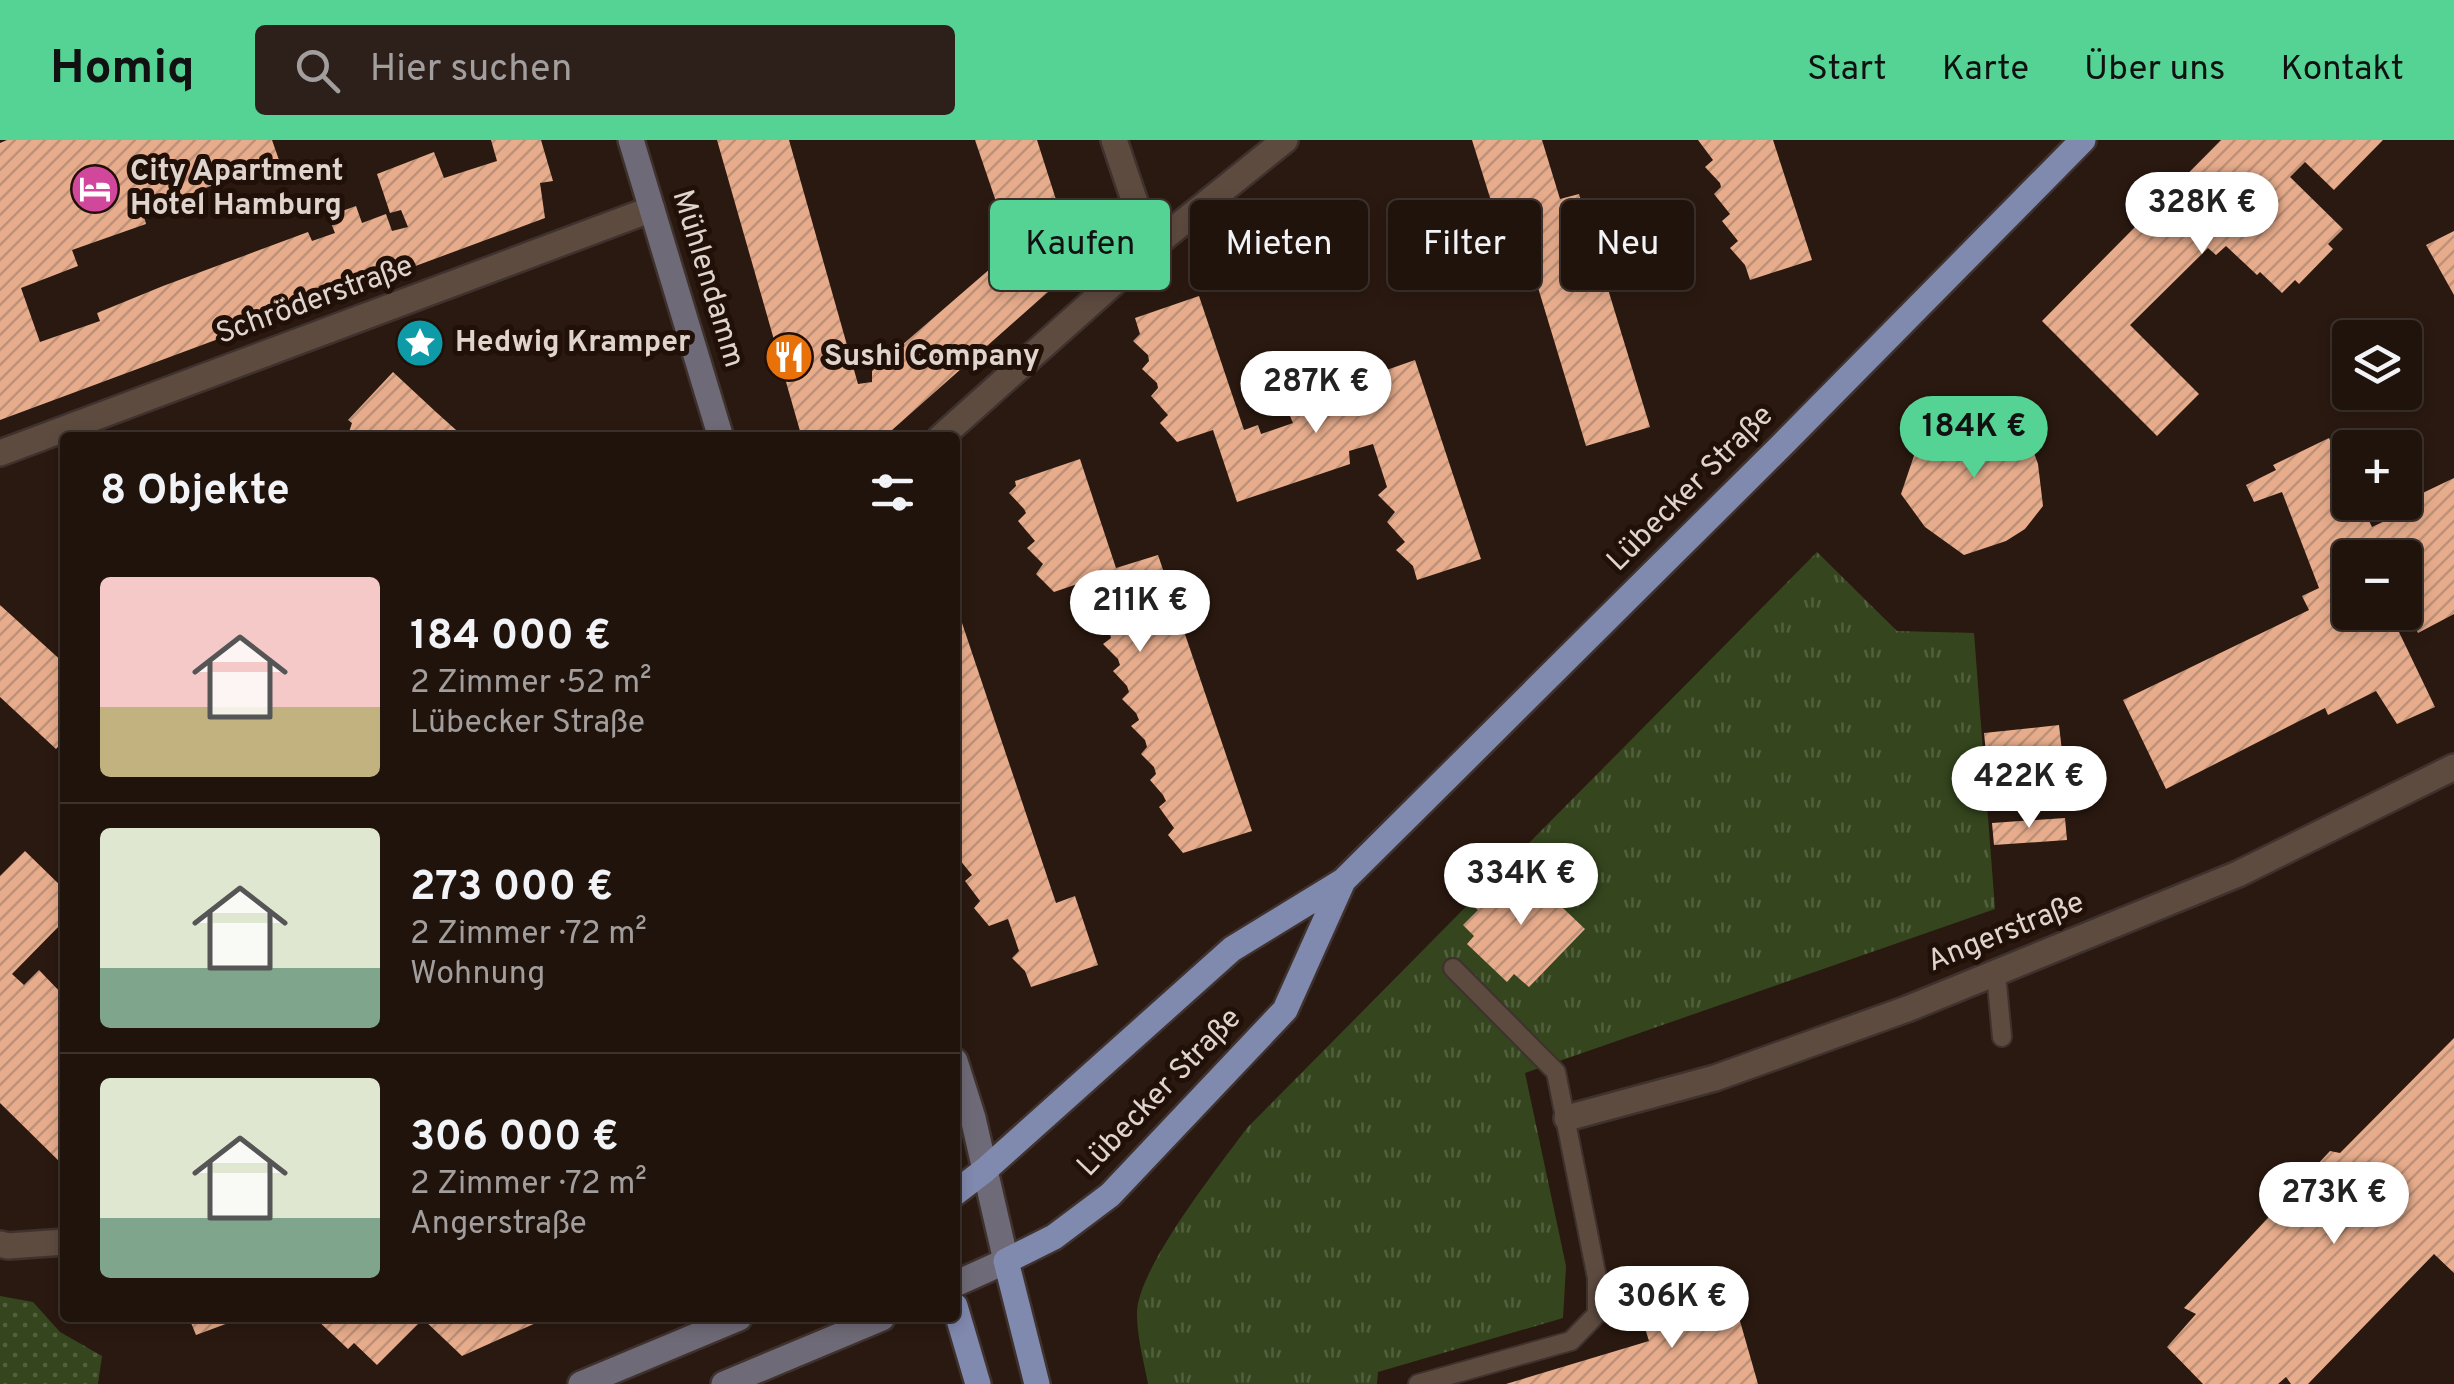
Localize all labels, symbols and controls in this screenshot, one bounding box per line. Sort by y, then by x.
search box [255,25,955,115]
text: Homiq [50,40,195,100]
icon: search [290,43,345,98]
text: Hier suchen [370,46,572,95]
text: Start [1807,48,1887,92]
text: Karte [1942,48,2029,92]
text: Über uns [2084,48,2225,92]
text: Kontakt [2280,48,2404,92]
place label: City Apartment Hotel Hamburg [130,154,344,225]
hotel icon: City Apartment Hotel Hamburg [69,163,121,215]
pin: 328K € [2121,172,2283,257]
text: 328K € [2147,184,2257,224]
street label: Mühlendamm [662,186,752,372]
chip: Kaufen [990,200,1170,290]
chip: Mieten [1190,200,1368,290]
chip: Filter [1388,200,1541,290]
chip: Neu [1561,200,1694,290]
street label: Schröderstraße [212,248,418,354]
place icon: Hedwig Kramper [394,317,446,369]
map controls [2332,320,2422,630]
button: layers [2332,320,2422,410]
place label: Hedwig Kramper [455,325,691,362]
restaurant icon: Sushi Company [763,331,815,383]
place label: Sushi Company [824,339,1040,376]
pin: 287K € [1235,351,1397,436]
text: 287K € [1262,363,1370,403]
pin: 184K € [1893,396,2055,481]
street label: Lübecker Straße [1600,398,1782,580]
text: 184K € [1922,408,2026,448]
button: + [2332,430,2422,520]
icon: filters [865,465,920,520]
text: 8 Objekte [100,466,290,519]
button: − [2332,540,2422,630]
pin: 211K € [1059,570,1221,655]
text: 211K € [1092,582,1188,622]
text: 184 000 € [410,611,611,664]
icon: home [180,617,300,737]
text: 2 Zimmer · 52 m² [410,664,652,704]
text: Lübecker Straße [410,704,645,744]
pin: 422K € [1948,746,2110,831]
text: 422K € [1974,758,2084,798]
pin: 334K € [1440,843,1602,928]
text: 334K € [1466,855,1576,895]
text: 273 000 € [410,862,613,915]
icon: home [180,868,300,988]
street label: Angerstraße [1922,885,2090,981]
text: 2 Zimmer · 72 m² [410,915,647,955]
text: Wohnung [410,955,545,995]
street label: Lübecker Straße [1070,1001,1250,1185]
text: 306 000 € [410,1112,619,1165]
icon: home [180,1118,300,1238]
pin: 273K € [2253,1162,2415,1247]
text: 2 Zimmer · 72 m² [410,1165,647,1205]
text: 273K € [2281,1174,2387,1214]
text: Angerstraße [410,1205,587,1245]
pin: 306K € [1591,1266,1753,1351]
text: 306K € [1617,1278,1727,1318]

